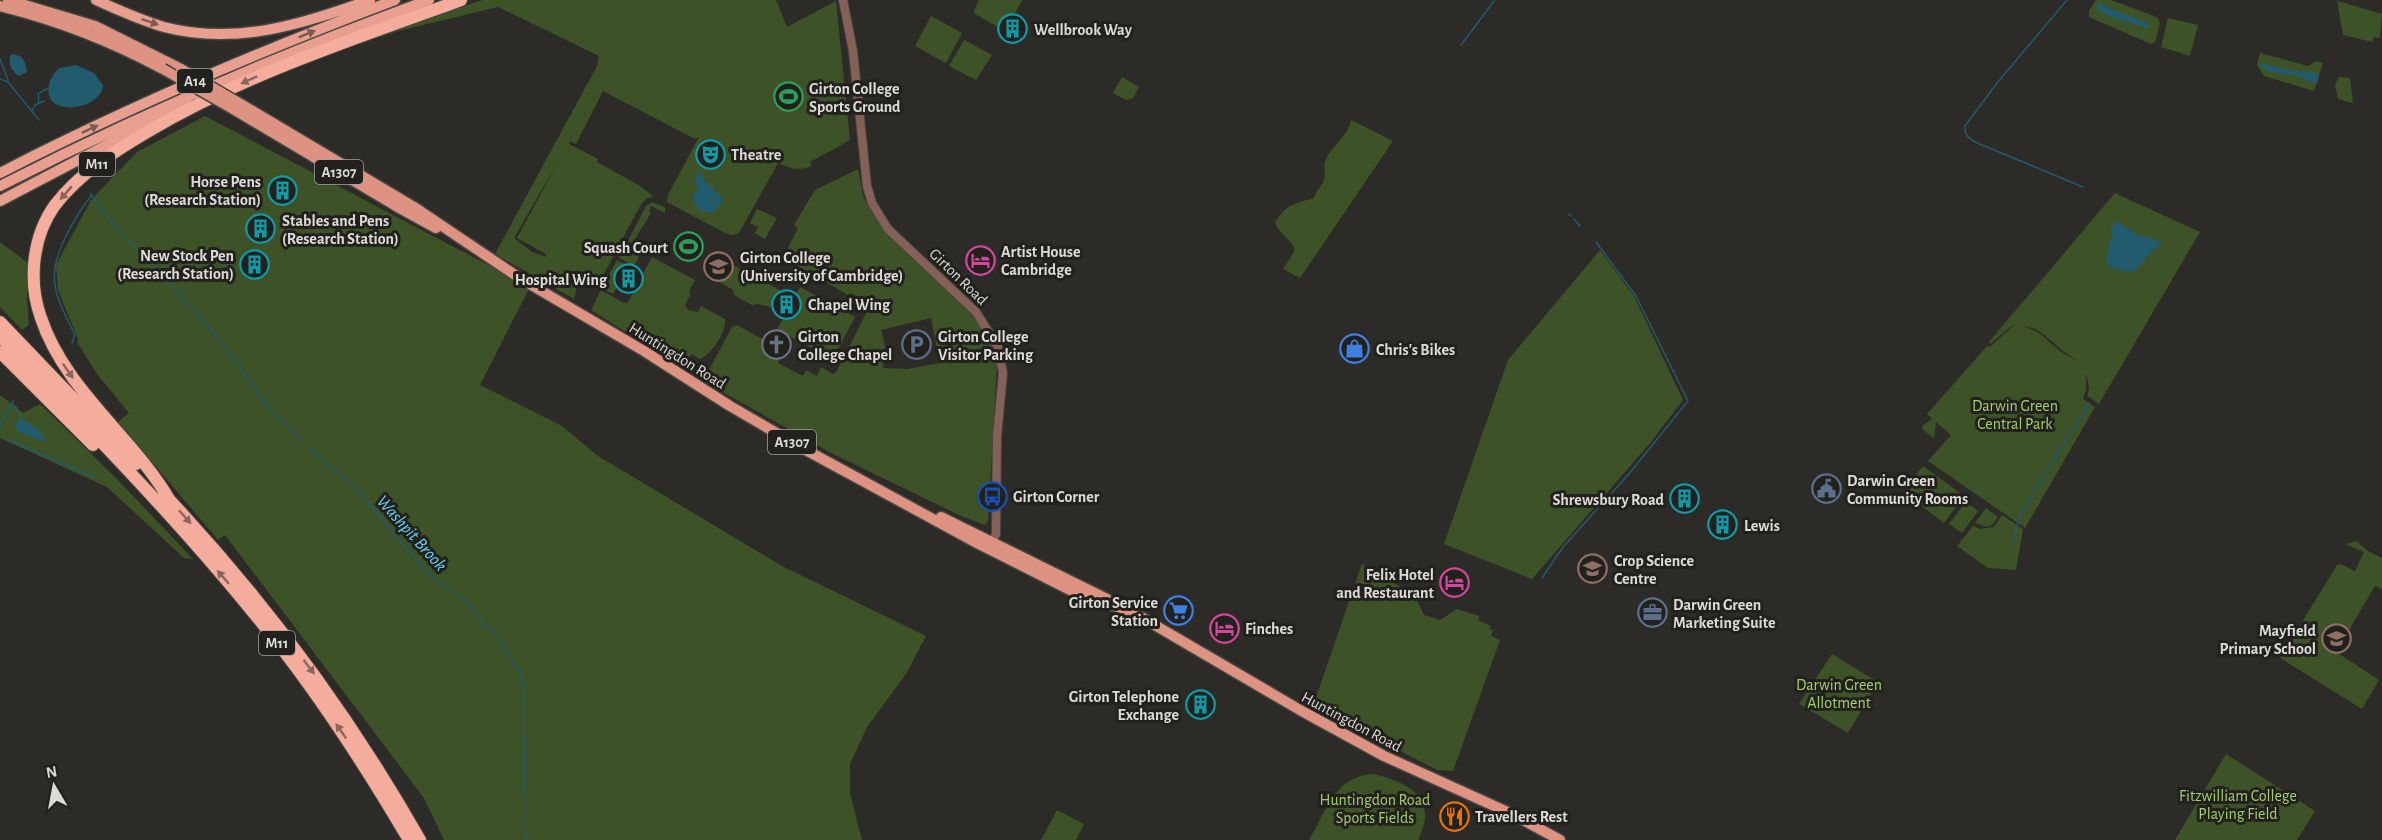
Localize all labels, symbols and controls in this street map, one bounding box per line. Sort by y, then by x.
building icon: Wellbrook Way [997,13,1029,45]
one-way arrow [141,18,159,27]
place label: Wellbrook Way [1034,22,1133,39]
one-way arrow [299,29,317,39]
road number: A14 [177,69,213,93]
one-way arrow [241,76,258,85]
sports icon: Girton College Sports Ground [772,81,804,113]
place label: Girton College Sports Ground [809,81,901,115]
one-way arrow [82,125,99,134]
theatre icon: Theatre [694,138,726,170]
place label: Theatre [731,147,782,163]
road number: M11 [79,152,115,176]
road number: A1307 [315,160,363,184]
place label: Horse Pens (Research Station) [144,174,261,208]
building icon: Horse Pens (Research Station) [266,174,298,206]
one-way arrow [60,185,73,200]
building icon: Stables and Pens (Research Station) [245,213,277,245]
place label: Stables and Pens (Research Station) [282,213,399,247]
sports icon: Squash Court [673,231,705,263]
place label: Squash Court [584,240,669,256]
hotel icon: Artist House Cambridge [964,244,996,276]
place label: Artist House Cambridge [1001,244,1081,278]
street label: Girton Road [926,245,990,308]
place label: New Stock Pen (Research Station) [117,248,234,282]
building icon: New Stock Pen (Research Station) [239,248,271,280]
school or university icon: Girton College (University of Cambridge) [703,250,735,282]
place label: Girton College (University of Cambridge) [740,250,903,285]
building icon: Hospital Wing [612,263,644,295]
place label: Hospital Wing [515,272,608,288]
building icon: Chapel Wing [771,288,803,320]
place label: Chapel Wing [808,297,891,313]
street label: Huntingdon Road [626,320,729,392]
church icon: Girton College Chapel [761,329,793,361]
place label: Girton College Chapel [798,329,892,363]
parking icon: Girton College Visitor Parking [901,329,933,361]
place label: Girton College Visitor Parking [938,329,1034,363]
shop icon: Chris's Bikes [1339,333,1371,365]
place label: Chris's Bikes [1376,342,1455,358]
one-way arrow [63,363,74,379]
park label: Darwin Green Central Park [1972,398,2058,432]
road number: A1307 [768,430,816,454]
public building icon: Darwin Green Community Rooms [1810,473,1842,505]
place label: Darwin Green Community Rooms [1847,473,1968,508]
bus stop icon: Girton Corner [976,480,1008,512]
building icon: Shrewsbury Road [1669,483,1701,515]
place label: Girton Corner [1013,489,1100,505]
water label: Washpit Brook [373,492,450,575]
place label: Shrewsbury Road [1552,492,1665,509]
one-way arrow [178,509,192,524]
building icon: Lewis [1707,509,1739,541]
place label: Lewis [1744,518,1780,534]
school or university icon: Crop Science Centre [1577,553,1609,585]
place label: Crop Science Centre [1614,553,1694,587]
place label: Felix Hotel and Restaurant [1336,567,1435,601]
hotel icon: Felix Hotel and Restaurant [1439,567,1471,599]
one-way arrow [216,569,229,585]
place label: Girton Service Station [1069,595,1158,629]
supermarket icon: Girton Service Station [1163,595,1195,627]
office icon: Darwin Green Marketing Suite [1636,597,1668,629]
place label: Darwin Green Marketing Suite [1673,597,1776,631]
hotel icon: Finches [1208,612,1240,644]
place label: Finches [1245,621,1293,637]
place label: Mayfield Primary School [2219,623,2317,658]
school or university icon: Mayfield Primary School [2321,623,2353,655]
road number: M11 [259,631,295,655]
one-way arrow [302,659,315,675]
park label: Darwin Green Allotment [1796,677,1882,711]
place label: Girton Telephone Exchange [1069,689,1179,723]
building icon: Girton Telephone Exchange [1184,689,1216,721]
street label: Huntingdon Road [1299,689,1404,755]
one-way arrow [335,724,347,740]
north arrow [24,756,84,816]
text: N [45,763,58,781]
park label: Fitzwilliam College Playing Field [2179,788,2297,823]
park label: Huntingdon Road Sports Fields [1320,792,1430,826]
restaurant icon: Travellers Rest [1438,800,1470,832]
place label: Travellers Rest [1475,809,1568,825]

